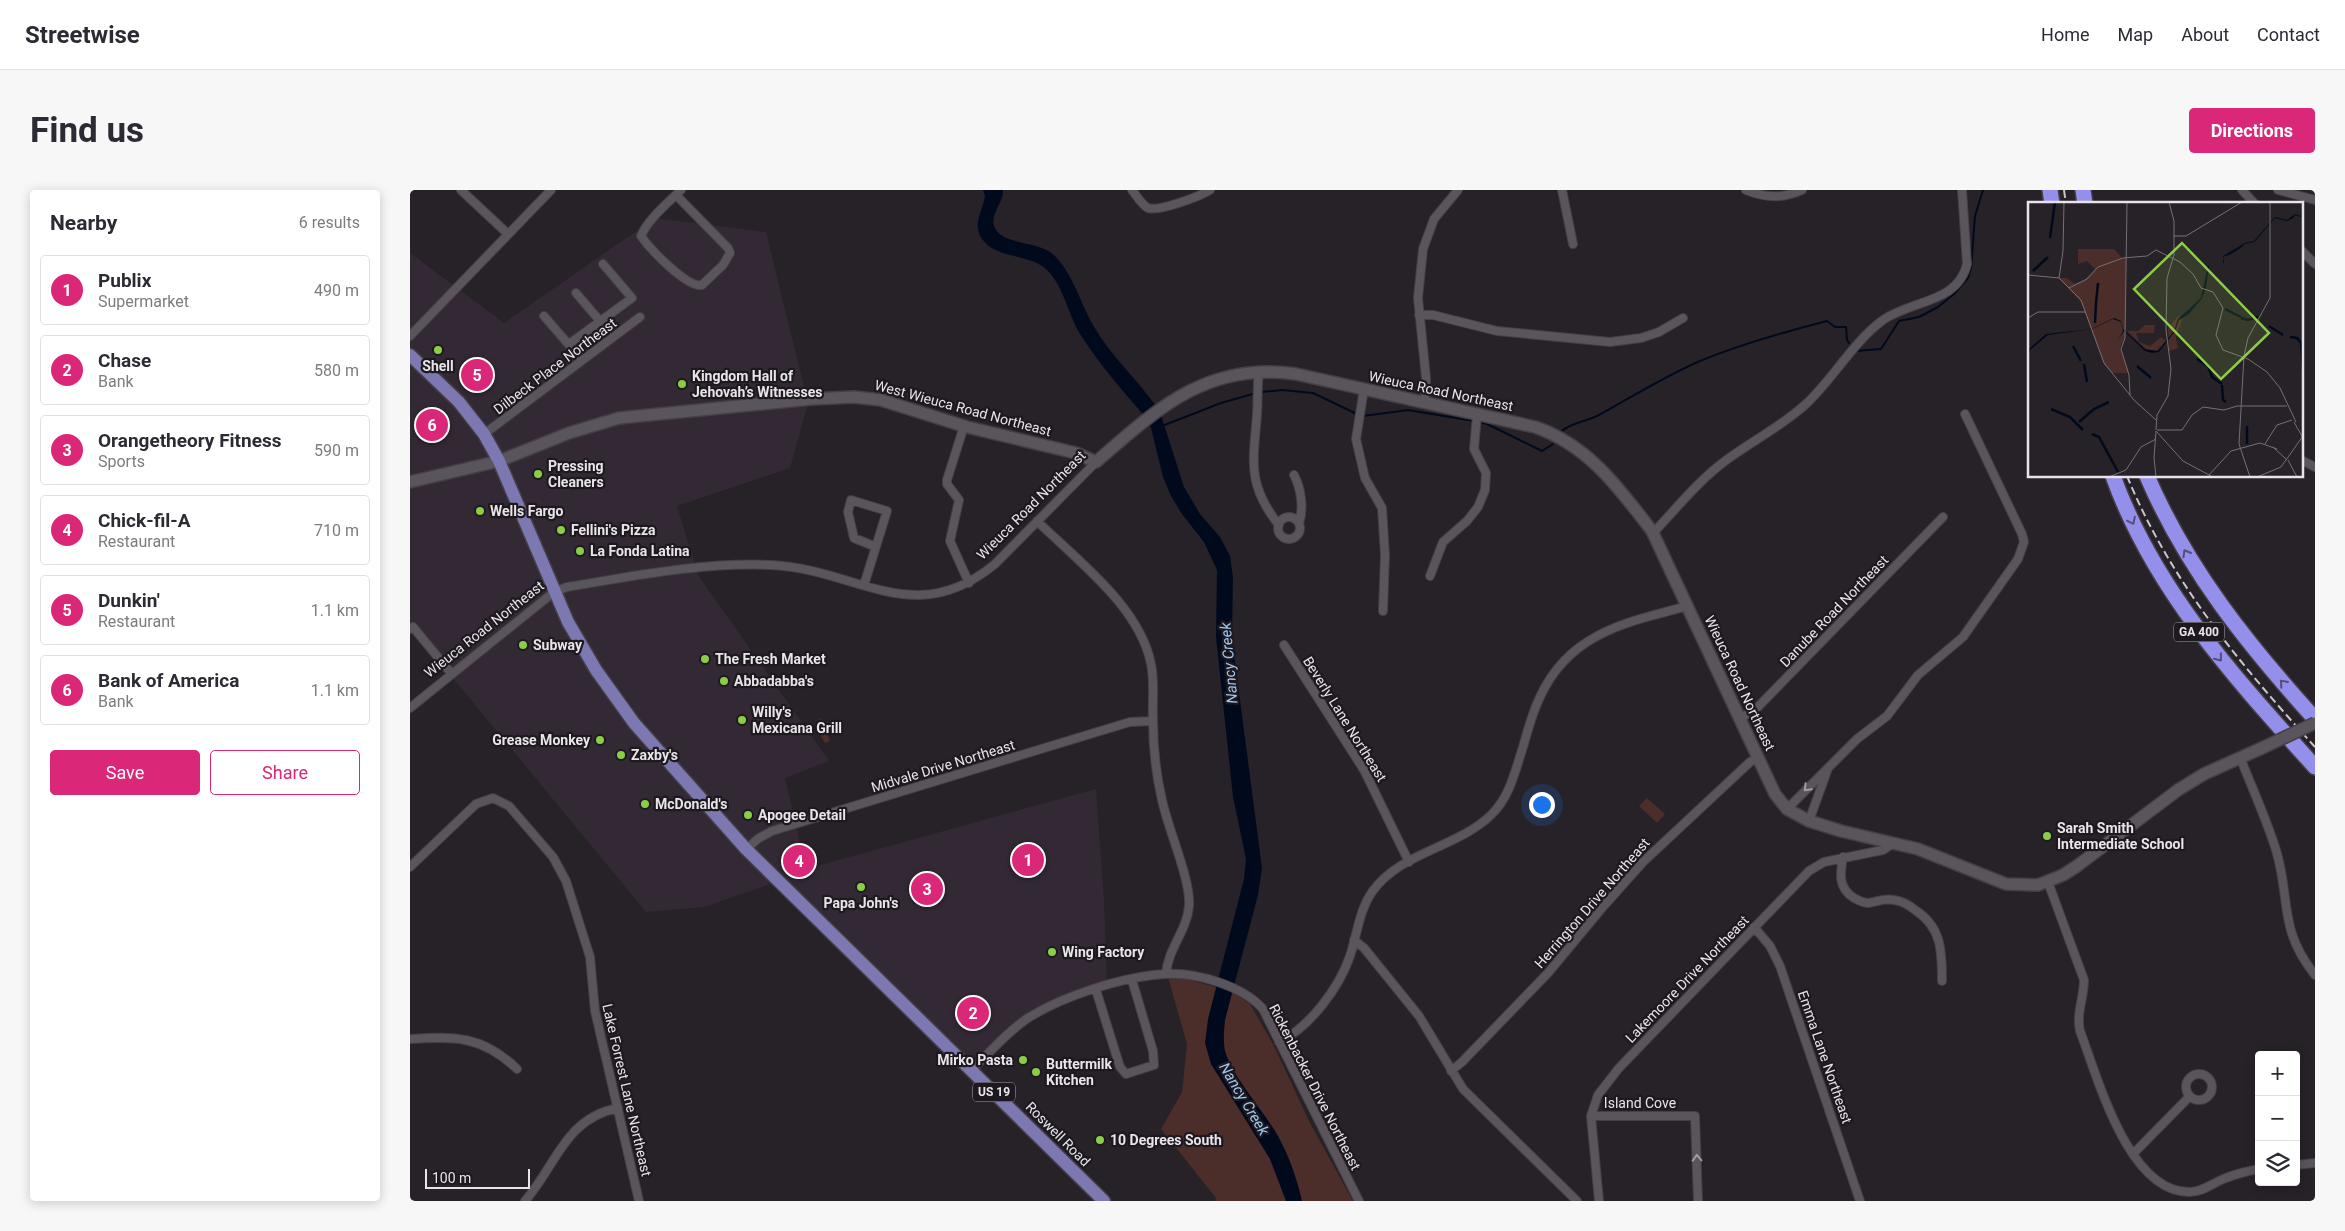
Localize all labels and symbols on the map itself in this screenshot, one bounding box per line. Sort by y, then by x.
inset map [2028,202,2302,478]
street label: Dilbeck Place Northeast [491,314,620,417]
marker: Shell [432,344,444,356]
pin: 5 [461,356,493,394]
place label: Shell [422,358,454,374]
place label: Kingdom Hall of Jehovah’s Witnesses [692,368,822,400]
street label: Wieuca Road Northeast [1367,368,1515,414]
street label: West Wieuca Road Northeast [873,377,1053,439]
marker: Kingdom Hall of Jehovah’s Witnesses [676,378,688,390]
pin: 6 [416,406,448,444]
street label: Wieuca Road Northeast [973,447,1089,563]
place label: Pressing Cleaners [548,458,604,490]
marker: Pressing Cleaners [532,468,544,480]
place label: Wells Fargo [490,503,564,519]
marker: Wells Fargo [474,505,486,517]
one-way arrow [2126,516,2136,525]
place label: Fellini's Pizza [571,522,656,538]
marker: Fellini's Pizza [555,524,567,536]
place label: La Fonda Latina [590,543,690,559]
marker: La Fonda Latina [574,545,586,557]
one-way arrow [2182,549,2192,558]
street label: Danube Road Northeast [1777,552,1892,670]
street label: Wieuca Road Northeast [421,577,547,681]
street label: Wieuca Road Northeast [1702,613,1779,753]
water label: Nancy Creek [1216,621,1242,704]
road number: GA 400 [2174,622,2224,642]
place label: Subway [533,637,583,653]
marker: Subway [517,639,529,651]
place label: The Fresh Market [715,651,826,667]
one-way arrow [2214,652,2223,661]
marker: The Fresh Market [699,653,711,665]
street label: Beverly Lane Northeast [1300,654,1390,785]
place label: Abbadabba's [734,673,814,689]
marker: Abbadabba's [718,675,730,687]
one-way arrow [2279,679,2288,688]
place label: Willy's Mexicana Grill [752,704,842,736]
marker: Willy's Mexicana Grill [736,714,748,726]
place label: Grease Monkey [492,732,591,748]
marker: Grease Monkey [594,734,606,746]
street label: Midvale Drive Northeast [869,736,1017,795]
place label: Zaxby's [631,747,678,763]
marker: Zaxby's [615,749,627,761]
one-way arrow [1804,783,1813,792]
your location [1529,792,1555,818]
place label: McDonald's [655,796,727,812]
marker: McDonald's [639,798,651,810]
place label: Apogee Detail [758,807,846,823]
marker: Apogee Detail [742,809,754,821]
place label: Sarah Smith Intermediate School [2057,820,2184,852]
marker: Sarah Smith Intermediate School [2041,830,2053,842]
street label: Herrington Drive Northeast [1531,835,1653,971]
pin: 1 [1012,841,1044,879]
pin: 4 [783,842,815,880]
pin: 3 [911,870,943,908]
marker: Papa John's [855,881,867,893]
place label: Papa John's [824,895,898,911]
street label: Lakemoore Drive Northeast [1622,912,1752,1046]
place label: Wing Factory [1062,944,1145,960]
marker: Wing Factory [1046,946,1058,958]
street label: Emma Lane Northeast [1795,988,1855,1126]
pin: 2 [957,994,989,1032]
street label: Rickenbacker Drive Northeast [1266,1001,1364,1173]
street label: Lake Forrest Lane Northeast [599,1002,655,1178]
place label: Mirko Pasta [937,1052,1014,1068]
marker: Mirko Pasta [1017,1054,1029,1066]
place label: Buttermilk Kitchen [1046,1056,1112,1088]
water label: Nancy Creek [1215,1059,1273,1139]
marker: Buttermilk Kitchen [1030,1066,1042,1078]
road number: US 19 [973,1082,1015,1102]
street label: Island Cove [1604,1095,1676,1111]
street label: Roswell Road [1023,1099,1093,1169]
place label: 10 Degrees South [1110,1132,1222,1148]
marker: 10 Degrees South [1094,1134,1106,1146]
one-way arrow [1691,1154,1702,1162]
scale bar [425,1166,530,1189]

